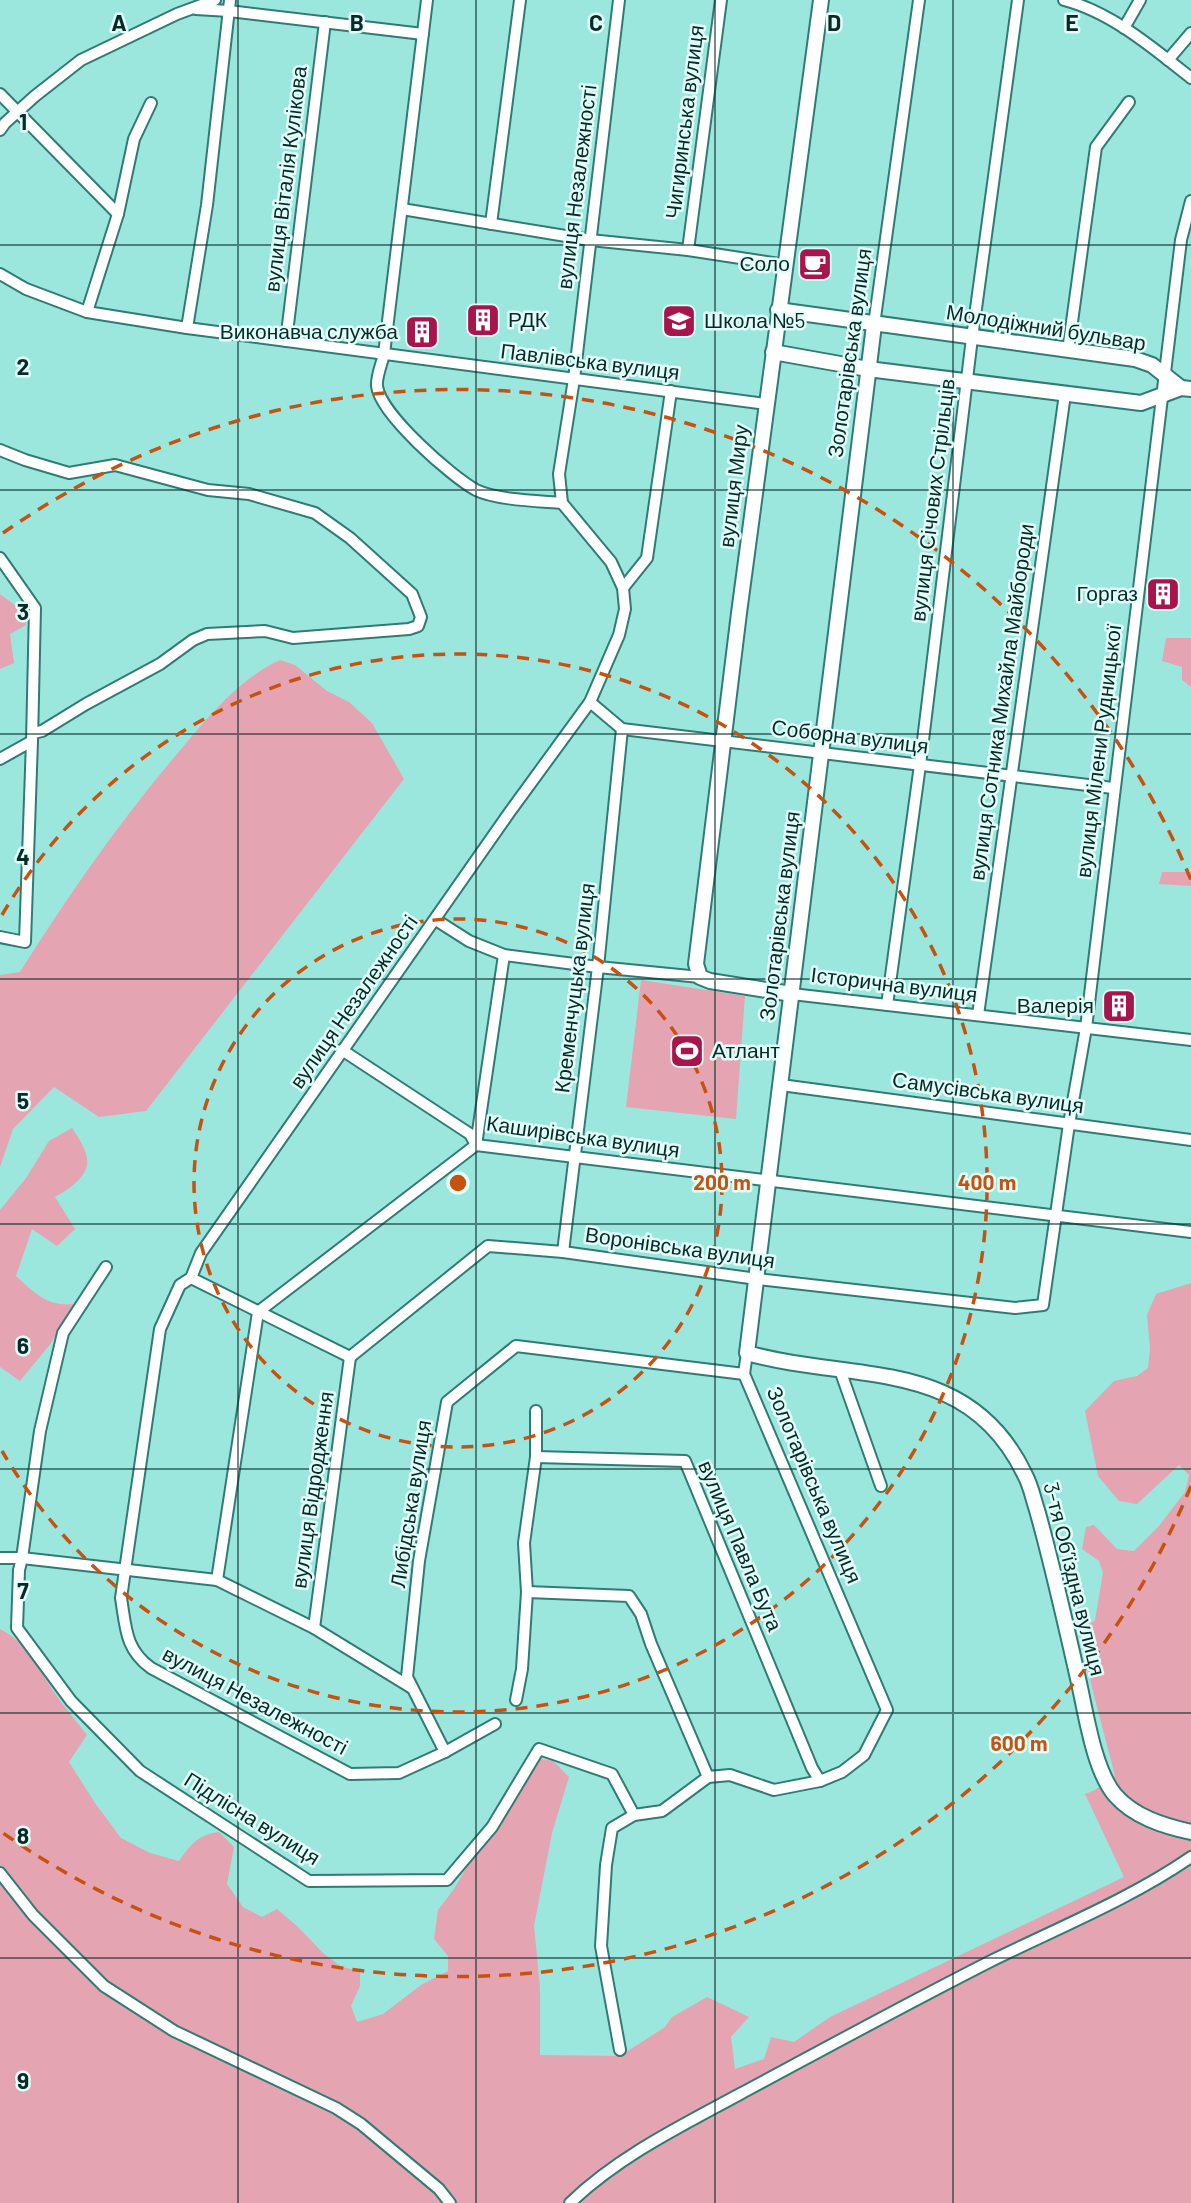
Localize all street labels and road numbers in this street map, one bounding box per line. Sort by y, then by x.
street label: Чигиринська вулиця [659,23,708,220]
street label: вулиця Віталія Кулікова [258,64,311,293]
street label: вулиця Незалежності [551,83,600,290]
street label: Золотарівська вулиця [821,247,876,459]
street label: Молодіжний бульвар [945,298,1148,355]
street label: Павлівська вулиця [499,337,681,384]
street label: вулиця Січових Стрільців [904,377,959,623]
street label: вулиця Миру [713,423,753,549]
street label: вулиця Сотника Михайла Майбороди [963,522,1038,882]
street label: вулиця Мілени Рудницької [1070,622,1125,879]
street label: Соборна вулиця [770,713,930,758]
street label: Золотарівська вулиця [753,810,804,1022]
street label: Кременчуцька вулиця [548,881,599,1094]
street label: вулиця Незалежності [284,910,422,1093]
street label: Історична вулиця [810,961,979,1006]
street label: Самусівська вулиця [891,1066,1086,1117]
street label: Каширівська вулиця [485,1110,681,1161]
street label: Воронівська вулиця [584,1221,777,1272]
street label: Золотарівська вулиця [763,1382,868,1586]
street label: вулиця Відродження [285,1390,338,1590]
street label: Либідська вулиця [384,1418,435,1589]
street label: вулиця Павла Бута [694,1456,789,1635]
street label: 3-тя Обʼїздна вулиця [1039,1479,1112,1678]
street label: вулиця Незалежності [159,1640,352,1759]
street label: Підлісна вулиця [180,1766,325,1869]

